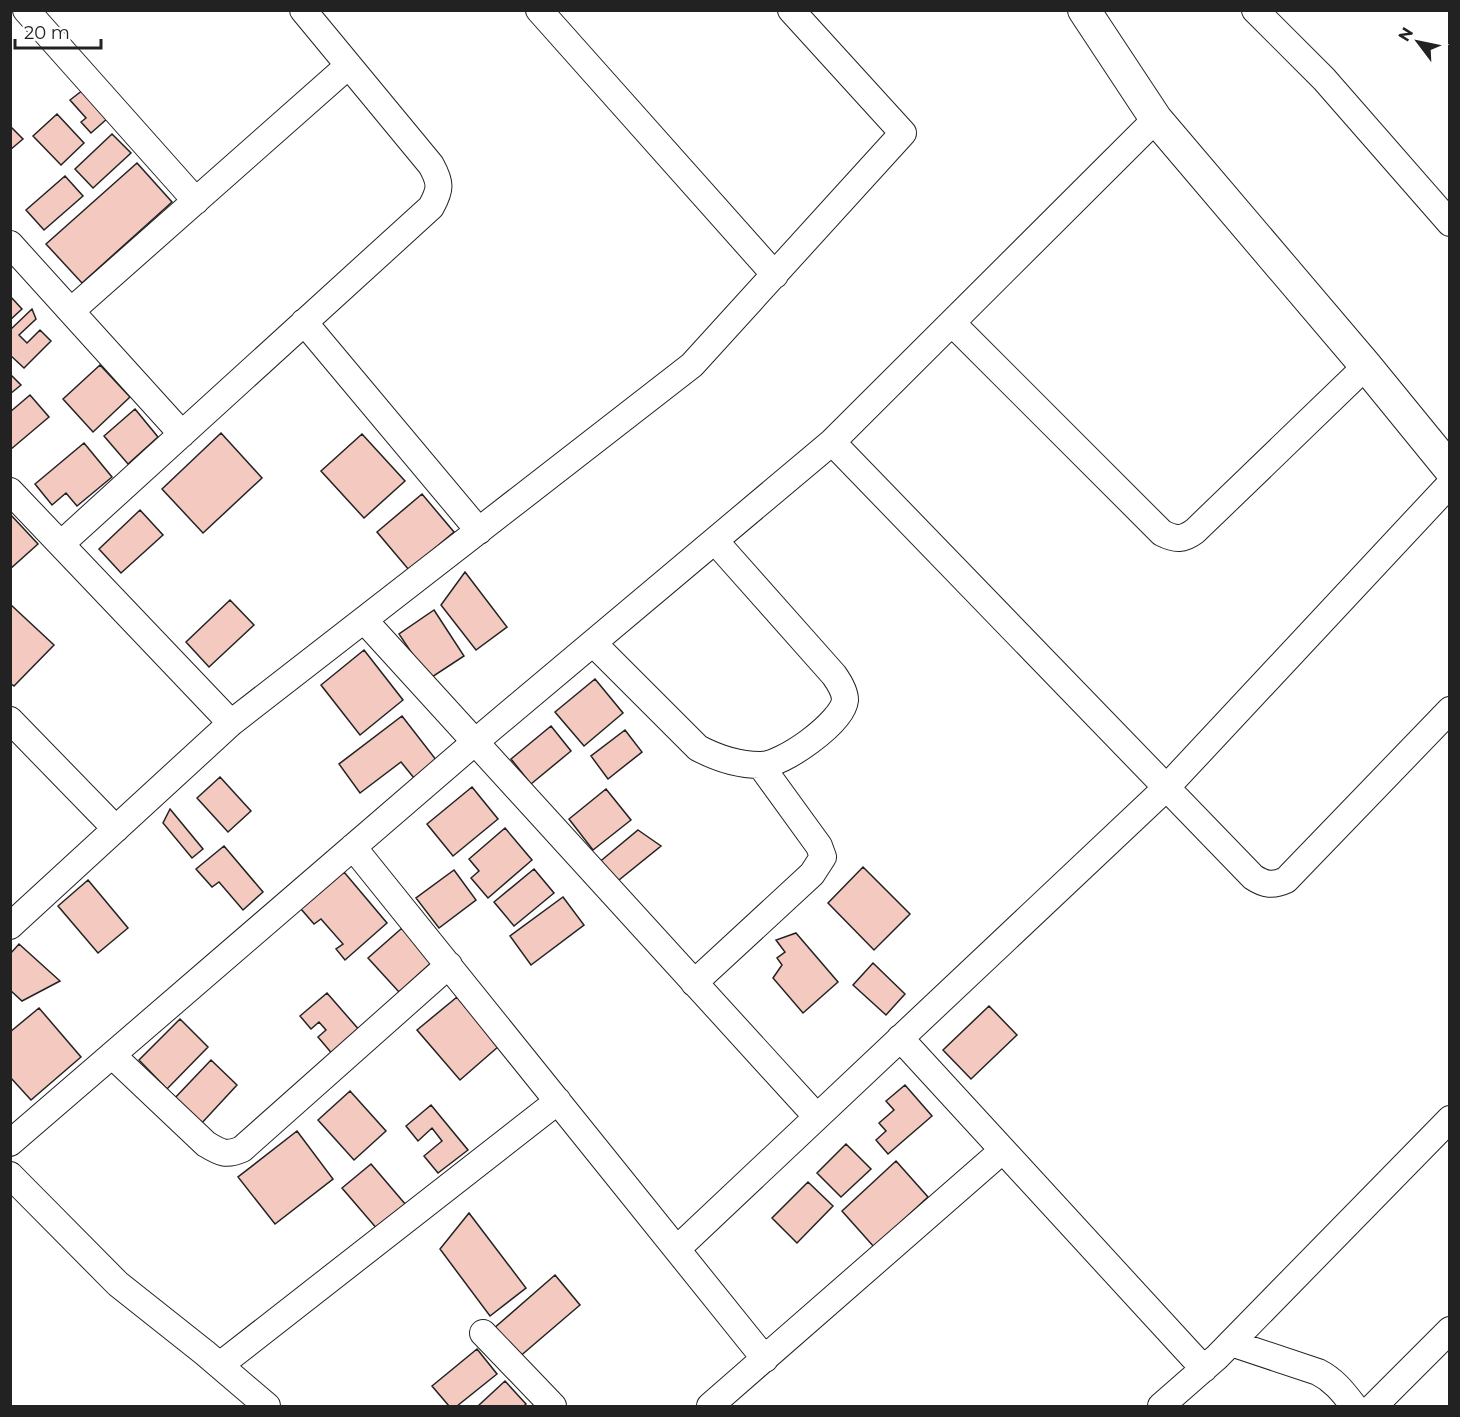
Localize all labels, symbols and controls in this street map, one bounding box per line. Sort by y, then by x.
scale bar [15,12,100,50]
north arrow [1388,12,1448,72]
text: 20 m [24,22,70,44]
text: N [1394,24,1417,45]

